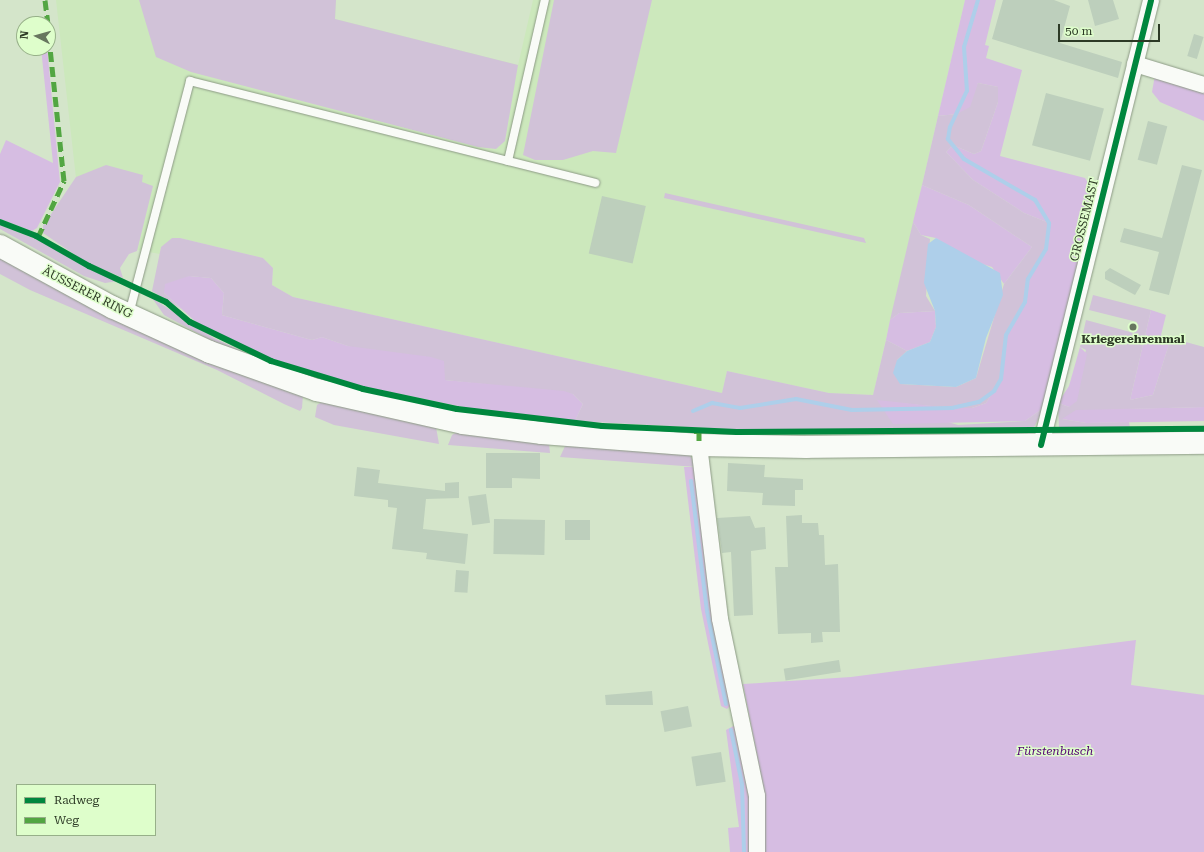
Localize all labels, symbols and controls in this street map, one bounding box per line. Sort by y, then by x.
north arrow [16,16,56,56]
scale bar [1060,16,1162,42]
text: 50 m [1065,24,1092,38]
text: N [18,30,31,40]
street label: GROSSEMAST [1068,177,1102,263]
street label: ÄUSSERER RING [40,264,134,322]
marker: Kriegerehrenmal [1128,322,1138,332]
place label: Kriegerehrenmal [1081,333,1185,347]
park label: Fürstenbusch [1017,745,1093,759]
legend [16,784,156,836]
text: Radweg [54,793,99,807]
text: Weg [54,813,79,827]

